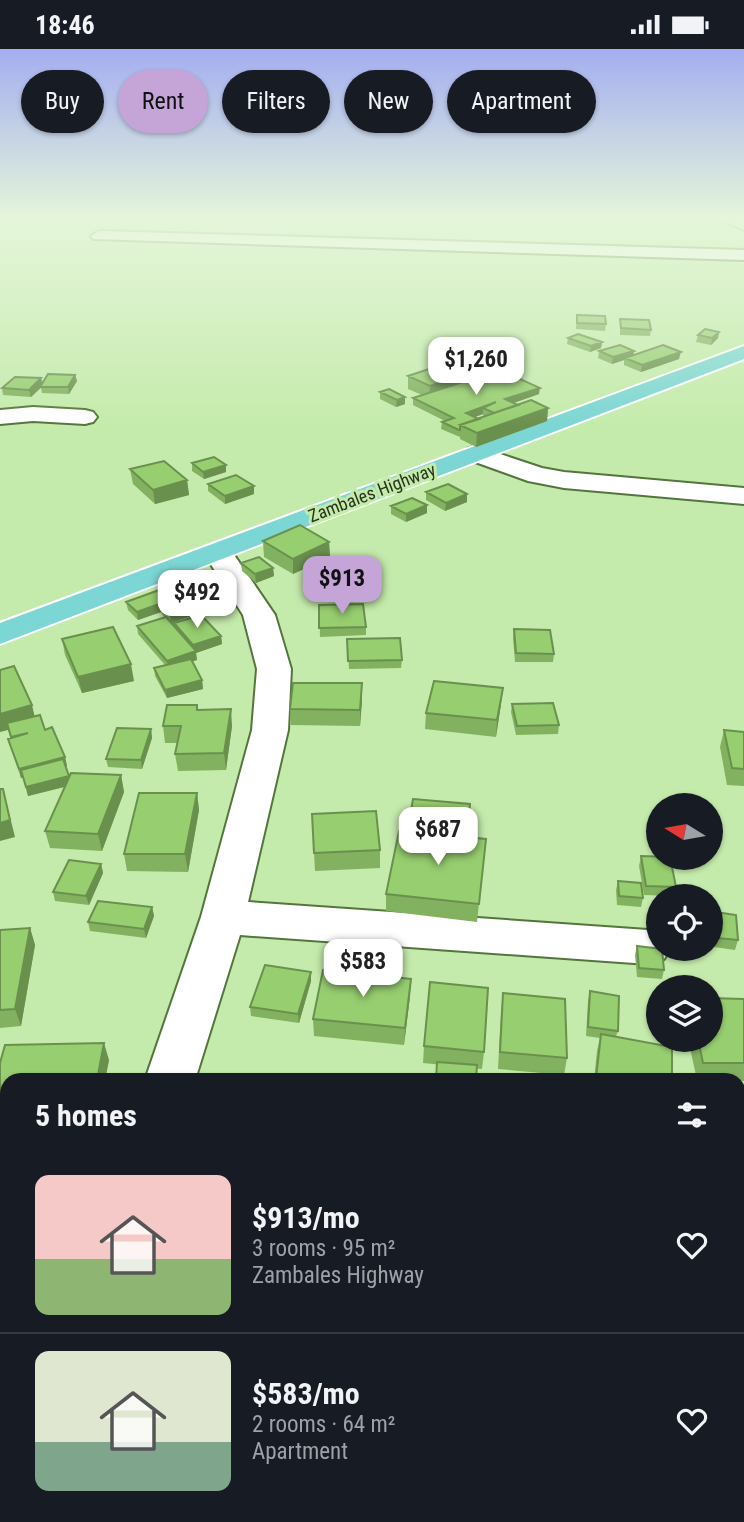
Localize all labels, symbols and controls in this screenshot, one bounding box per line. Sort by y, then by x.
text: 18:46 [35,10,95,40]
chip: Buy [21,70,104,133]
chip: Rent [118,70,208,133]
chip: Filters [222,70,330,133]
chip: New [344,70,433,133]
chip: Apartment [447,70,596,133]
pin: $1,260 [419,337,533,397]
text: $1,260 [444,346,508,373]
street label: Zambales Highway [305,458,439,526]
pin: $913 [301,557,383,616]
text: $913 [319,565,365,592]
pin: $492 [156,571,238,630]
text: $492 [174,579,220,606]
north arrow [646,793,723,870]
map controls [646,793,723,1052]
pin: $687 [397,807,479,867]
text: $687 [415,816,461,843]
button: locate [646,884,723,961]
pin: $583 [322,939,404,999]
text: $583 [340,948,386,975]
button: layers [646,975,723,1052]
icon: filters [673,1096,711,1134]
text: 5 homes [35,1098,137,1133]
text: $913/mo [252,1200,360,1235]
icon: home [91,1203,175,1287]
icon: heart [673,1226,711,1264]
text: 3 rooms · 95 m² [252,1235,395,1262]
text: Zambales Highway [252,1262,424,1289]
text: $583/mo [252,1376,360,1411]
icon: home [91,1379,175,1463]
icon: heart [673,1402,711,1440]
text: 2 rooms · 64 m² [252,1411,395,1438]
text: Apartment [252,1438,348,1465]

